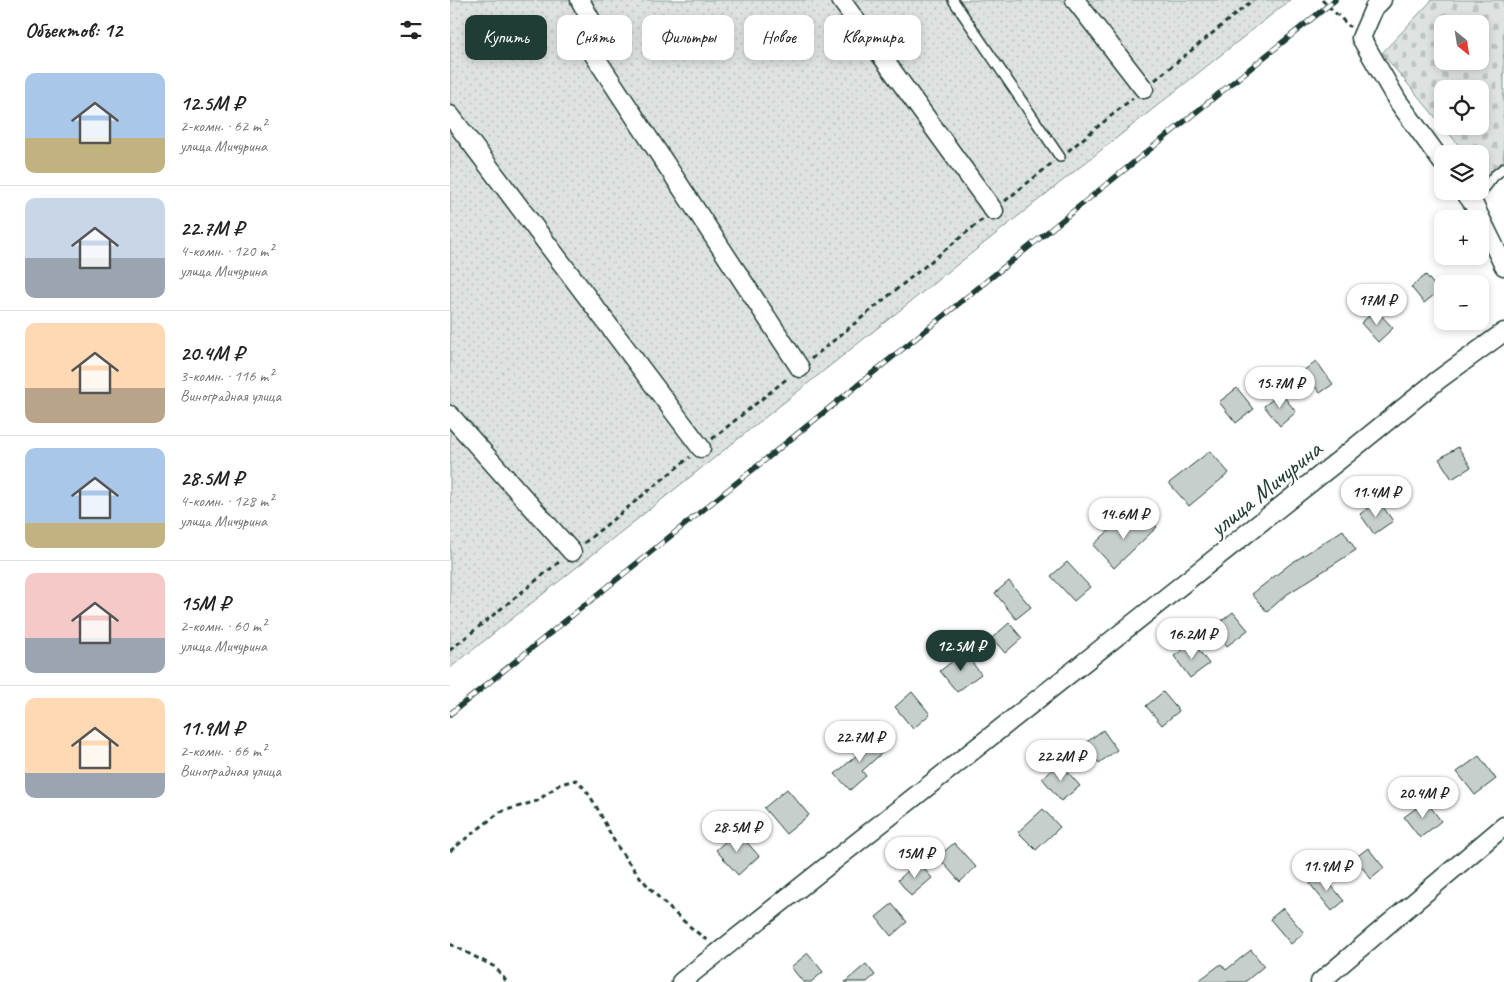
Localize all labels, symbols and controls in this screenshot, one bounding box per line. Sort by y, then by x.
chip: Купить [465,15,547,60]
chip: Снять [557,15,632,60]
chip: Фильтры [642,15,734,60]
chip: Новое [744,15,814,60]
chip: Квартира [824,15,921,60]
north arrow [1434,15,1489,70]
map controls [1434,15,1489,330]
icon: filters [397,16,425,44]
text: Объектов: 12 [25,17,122,43]
button: locate [1434,80,1489,135]
text: 12.5M ₽ [180,90,243,116]
icon: home [65,93,125,153]
text: 2-комн. · 62 m² [180,116,266,136]
text: улица Мичурина [180,136,267,156]
button: layers [1434,145,1489,200]
button: + [1434,210,1489,265]
text: 22.7M ₽ [180,215,244,241]
icon: home [65,218,125,278]
text: 4-комн. · 120 m² [180,241,273,261]
text: улица Мичурина [180,261,267,281]
button: − [1434,275,1489,330]
pin: 17M ₽ [1342,284,1412,326]
text: 17M ₽ [1358,290,1396,310]
text: 20.4M ₽ [180,340,244,366]
icon: home [65,343,125,403]
text: 3-комн. · 116 m² [180,366,273,386]
pin: 15.7M ₽ [1234,366,1326,409]
text: 15.7M ₽ [1256,373,1304,393]
text: Виноградная улица [180,386,281,406]
street label: улица Мичурина [1201,432,1330,545]
text: 28.5M ₽ [180,465,243,491]
icon: home [65,468,125,528]
pin: 11.4M ₽ [1330,476,1422,518]
text: 11.4M ₽ [1352,482,1400,502]
text: 4-комн. · 128 m² [180,491,273,511]
pin: 14.6M ₽ [1078,498,1170,540]
text: 14.6M ₽ [1100,504,1148,524]
text: улица Мичурина [180,511,267,531]
text: 15M ₽ [180,590,230,616]
icon: home [65,593,125,653]
text: 2-комн. · 60 m² [180,616,266,636]
pin: 16.2M ₽ [1146,618,1238,660]
text: 16.2M ₽ [1168,624,1216,644]
pin: 12.5M ₽ [915,630,1007,672]
text: улица Мичурина [180,636,267,656]
text: 12.5M ₽ [937,636,985,656]
text: 11.9M ₽ [180,715,244,741]
icon: home [65,718,125,778]
pin: 22.7M ₽ [814,720,906,763]
text: 22.7M ₽ [836,727,884,747]
pin: 22.2M ₽ [1015,740,1107,782]
text: 2-комн. · 66 m² [180,741,266,761]
text: 22.2M ₽ [1037,746,1085,766]
text: Виноградная улица [180,761,281,781]
pin: 20.4M ₽ [1377,776,1469,819]
text: 20.4M ₽ [1399,783,1447,803]
pin: 28.5M ₽ [691,810,783,853]
text: 28.5M ₽ [713,817,761,837]
pin: 15M ₽ [880,836,950,879]
text: 15M ₽ [896,843,934,863]
pin: 11.9M ₽ [1281,850,1373,892]
text: 11.9M ₽ [1303,856,1351,876]

